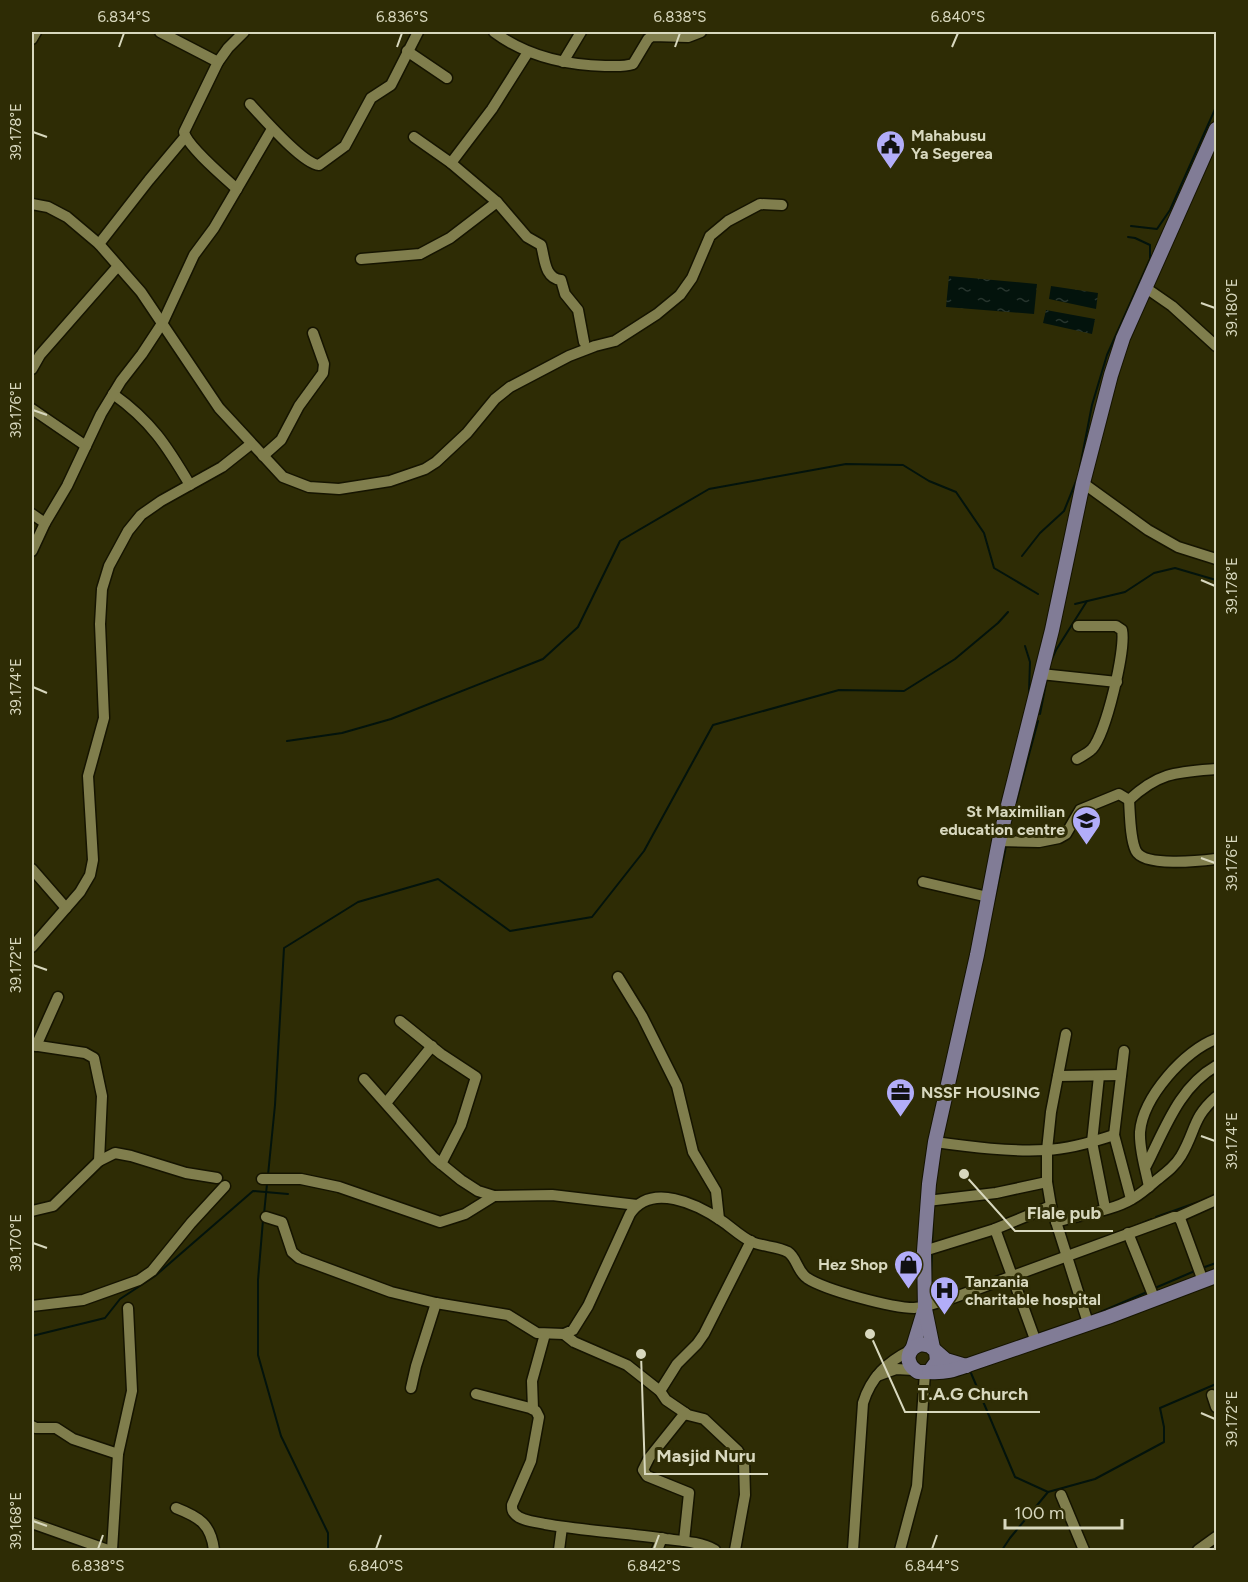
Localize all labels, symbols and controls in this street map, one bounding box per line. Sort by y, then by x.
text: 6.834°S [97,8,151,26]
text: 6.836°S [376,8,428,26]
text: 6.838°S [654,8,706,26]
text: 6.840°S [931,8,985,26]
text: 39.178°E [7,103,25,161]
place label: Mahabusu Ya Segerea [911,126,993,163]
public building icon: Mahabusu Ya Segerea [874,128,906,170]
text: 39.180°E [1223,278,1241,338]
text: 39.176°E [7,382,25,438]
text: 39.178°E [1223,557,1241,615]
text: 39.174°E [7,658,25,716]
place label: St Maximilian education centre [939,802,1065,839]
school or university icon: St Maximilian education centre [1070,804,1102,846]
text: 39.176°E [1223,835,1241,891]
text: 39.172°E [7,937,25,993]
office icon: NSSF HOUSING [884,1076,916,1118]
place label: NSSF HOUSING [921,1083,1040,1102]
text: 39.174°E [1223,1112,1241,1170]
callout: Flale pub [1015,1195,1113,1231]
text: Flale pub [1027,1202,1101,1224]
text: 39.170°E [7,1214,25,1272]
shop icon: Hez Shop [893,1248,925,1290]
place label: Hez Shop [818,1255,888,1274]
place label: Tanzania charitable hospital [965,1272,1101,1309]
hospital icon: Tanzania charitable hospital [928,1274,960,1316]
callout: T.A.G Church [905,1376,1040,1412]
text: T.A.G Church [918,1383,1028,1405]
text: 39.172°E [1223,1391,1241,1447]
callout: Masjid Nuru [645,1438,768,1474]
text: Masjid Nuru [656,1445,756,1467]
text: 39.168°E [7,1492,25,1550]
scale bar [1005,1492,1122,1530]
text: 100 m [1014,1502,1064,1524]
text: 6.838°S [72,1557,124,1575]
text: 6.840°S [349,1557,403,1575]
text: 6.842°S [627,1557,681,1575]
text: 6.844°S [905,1557,959,1575]

